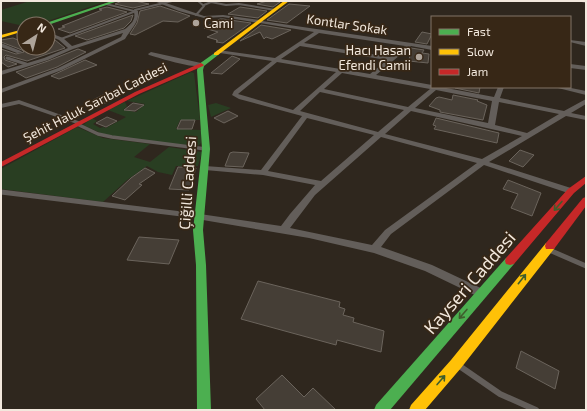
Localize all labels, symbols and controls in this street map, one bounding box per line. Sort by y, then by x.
street label: Kontlar Sokak [306,10,389,38]
place label: Cami [204,15,233,31]
north arrow [16,16,56,56]
legend [431,16,571,88]
marker: Cami [191,18,201,28]
text: N [35,20,49,35]
text: Fast [467,24,491,38]
place label: Hacı Hasan Efendi Camii [338,42,411,73]
text: Slow [467,44,494,58]
marker: Hacı Hasan Efendi Camii [414,52,424,62]
street label: Şehit Haluk Sarıbal Caddesi [20,59,170,146]
text: Jam [467,64,488,78]
street label: Çiğilli Caddesi [175,136,200,230]
one-way arrow [553,201,562,211]
street label: Kayseri Caddesi [419,227,520,338]
one-way arrow [518,273,526,284]
one-way arrow [459,309,468,320]
one-way arrow [437,375,446,386]

